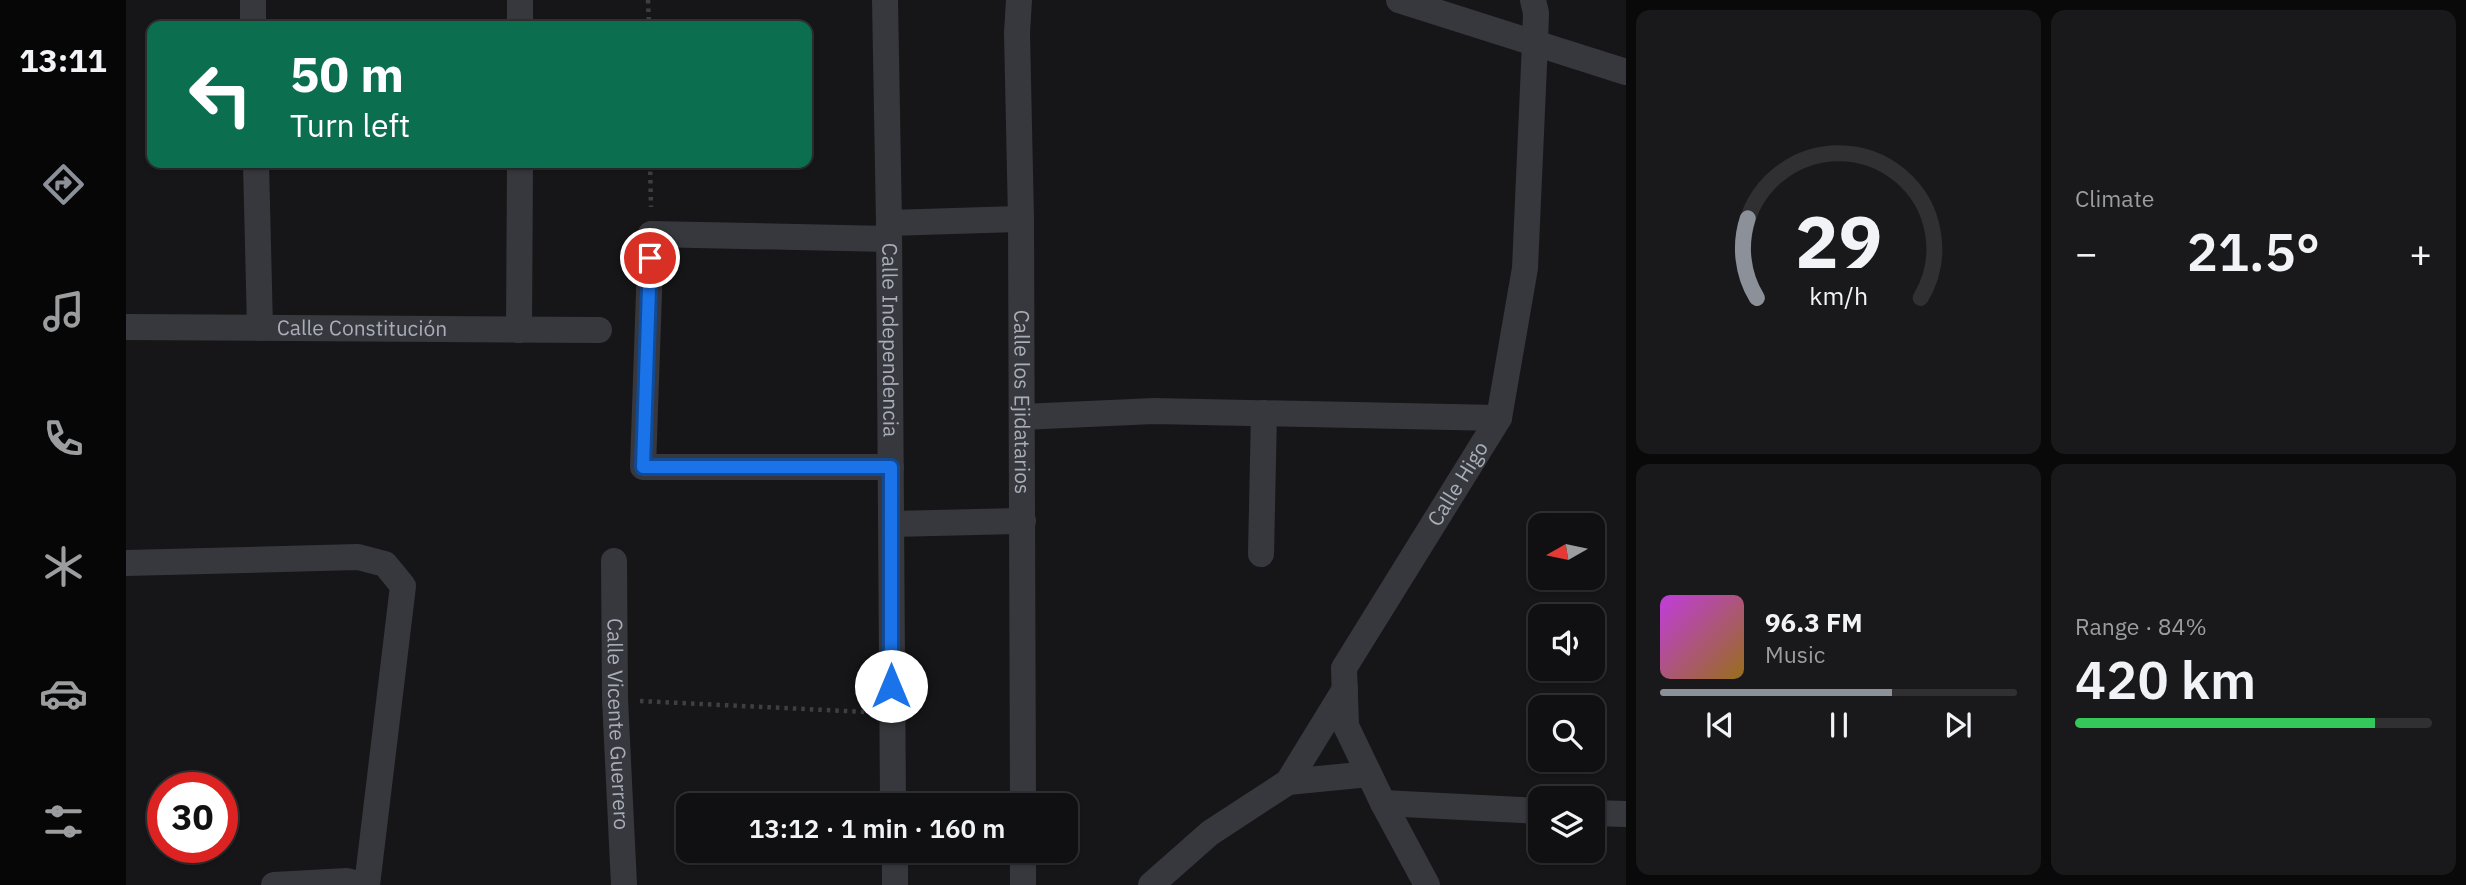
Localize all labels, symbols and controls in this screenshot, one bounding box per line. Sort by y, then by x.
text: 13:11 [19,39,107,81]
text: 50 m [290,42,404,105]
icon: left [175,49,266,140]
text: Turn left [290,104,410,146]
icon: directions [39,160,88,209]
text: Climate [2075,183,2154,213]
text: 29 [1795,193,1882,288]
text: 21.5° [2187,218,2320,285]
pin [620,228,680,288]
text: − [2075,228,2098,277]
text: + [2409,228,2432,277]
icon: arrive [631,239,669,277]
street label: Calle Independencia [876,243,905,437]
text: km/h [1809,279,1868,312]
icon: music [39,287,88,336]
street label: Calle los Ejidatarios [1008,310,1037,494]
street label: Calle Constitución [277,313,447,342]
icon: phone [39,414,88,463]
street label: Calle Higo [1420,436,1494,531]
north arrow [1528,513,1605,590]
map controls [1528,513,1605,863]
icon: climate [39,542,88,591]
button: sound [1528,604,1605,681]
text: 96.3 FM [1765,605,1863,639]
text: Range · 84% [2075,611,2207,641]
street label: Calle Vicente Guerrero [601,618,636,831]
text: Music [1765,639,1825,669]
text: 420 km [2075,646,2256,713]
position arrow [854,649,928,723]
icon: car [39,669,88,718]
button: search [1528,695,1605,772]
icon: previous [1701,706,1739,744]
icon: pause [1820,706,1858,744]
icon: next [1939,706,1977,744]
speed limit sign: 30 [147,772,238,863]
button: layers [1528,786,1605,863]
icon: filters [39,797,88,846]
text: 13:12 · 1 min · 160 m [749,811,1005,845]

